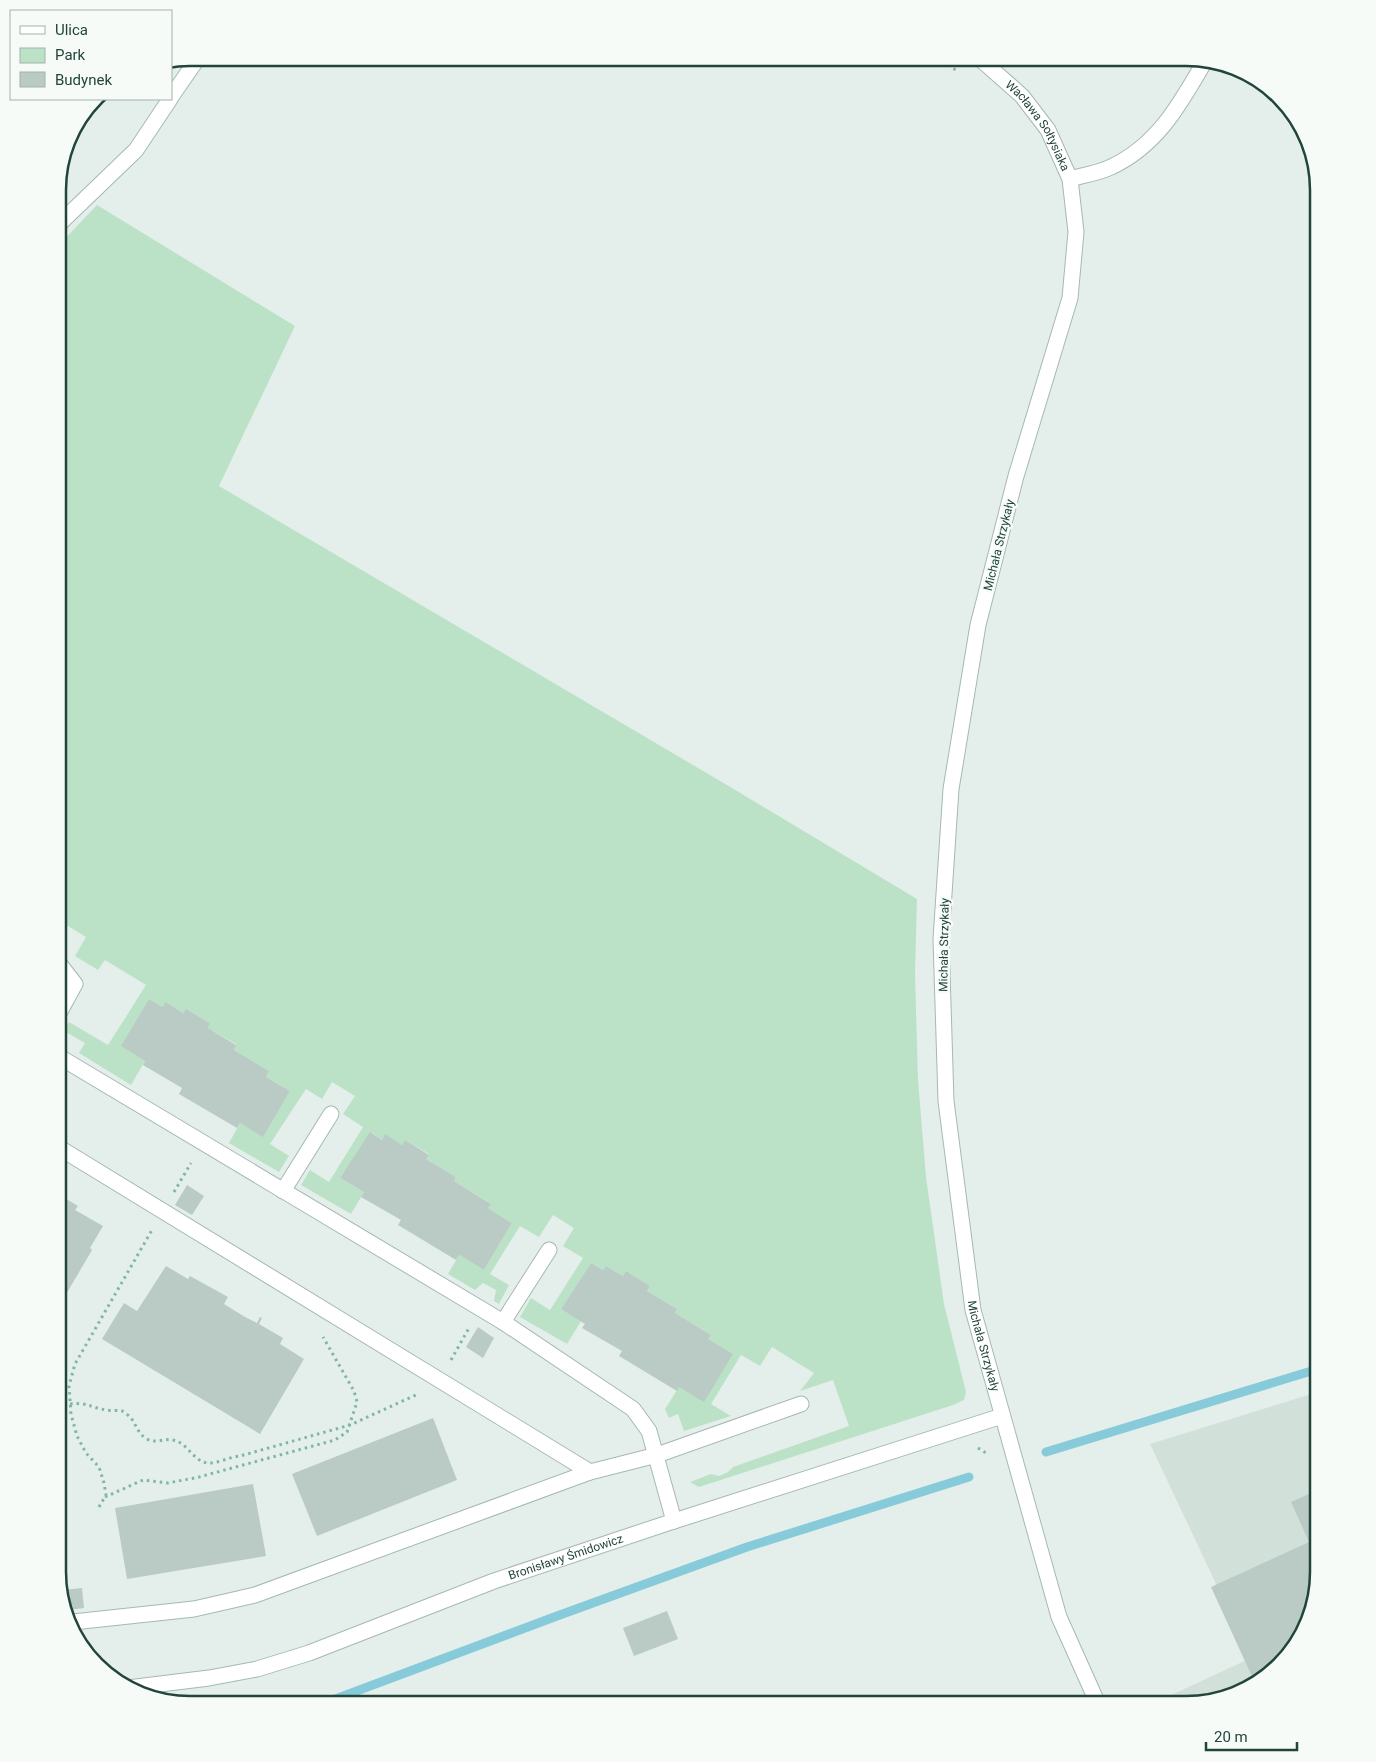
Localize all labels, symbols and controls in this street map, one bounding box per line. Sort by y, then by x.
legend [10,10,172,100]
text: Ulica [55,21,88,39]
text: Park [55,46,86,64]
text: Budynek [55,71,112,89]
street label: Wacława Sołtysiaka [1003,78,1072,173]
street label: Michała Strzykały [981,497,1017,592]
street label: Michała Strzykały [936,898,952,992]
street label: Michała Strzykały [965,1300,1003,1393]
street label: Bronisławy Śmidowicz [507,1531,625,1583]
scale bar [1206,1720,1297,1752]
text: 20 m [1214,1728,1248,1746]

